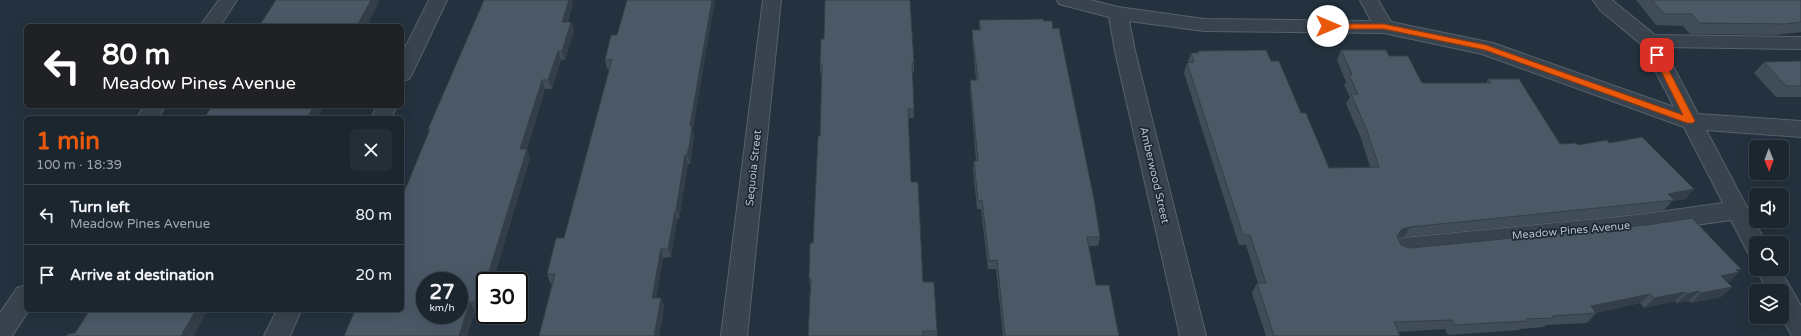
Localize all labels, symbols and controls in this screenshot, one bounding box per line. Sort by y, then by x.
position arrow [1307,5,1349,47]
text: 80 m [102,38,170,72]
pin [1640,38,1674,72]
icon: left [36,40,88,92]
icon: arrive [1646,44,1668,66]
text: Meadow Pines Avenue [102,72,296,94]
street label: Amberwood Street [1137,125,1172,225]
text: 1 min [36,127,100,156]
button: close [350,129,392,171]
street label: Sequoia Street [743,129,764,207]
north arrow [1749,140,1789,180]
map controls [1749,140,1789,324]
text: 100 m · 18:39 [36,157,122,173]
button: sound [1749,188,1789,228]
text: Turn left [70,198,130,216]
icon: left [36,204,58,226]
text: 80 m [355,206,392,224]
text: Meadow Pines Avenue [70,216,210,232]
street label: Meadow Pines Avenue [1511,219,1631,242]
button: search [1749,236,1789,276]
icon: arrive [36,264,58,286]
text: Arrive at destination [70,266,214,284]
text: 20 m [355,266,392,284]
speed limit sign: 30 [476,272,528,324]
text: 27 [429,281,455,305]
button: layers [1749,284,1789,324]
text: km/h [429,302,455,314]

